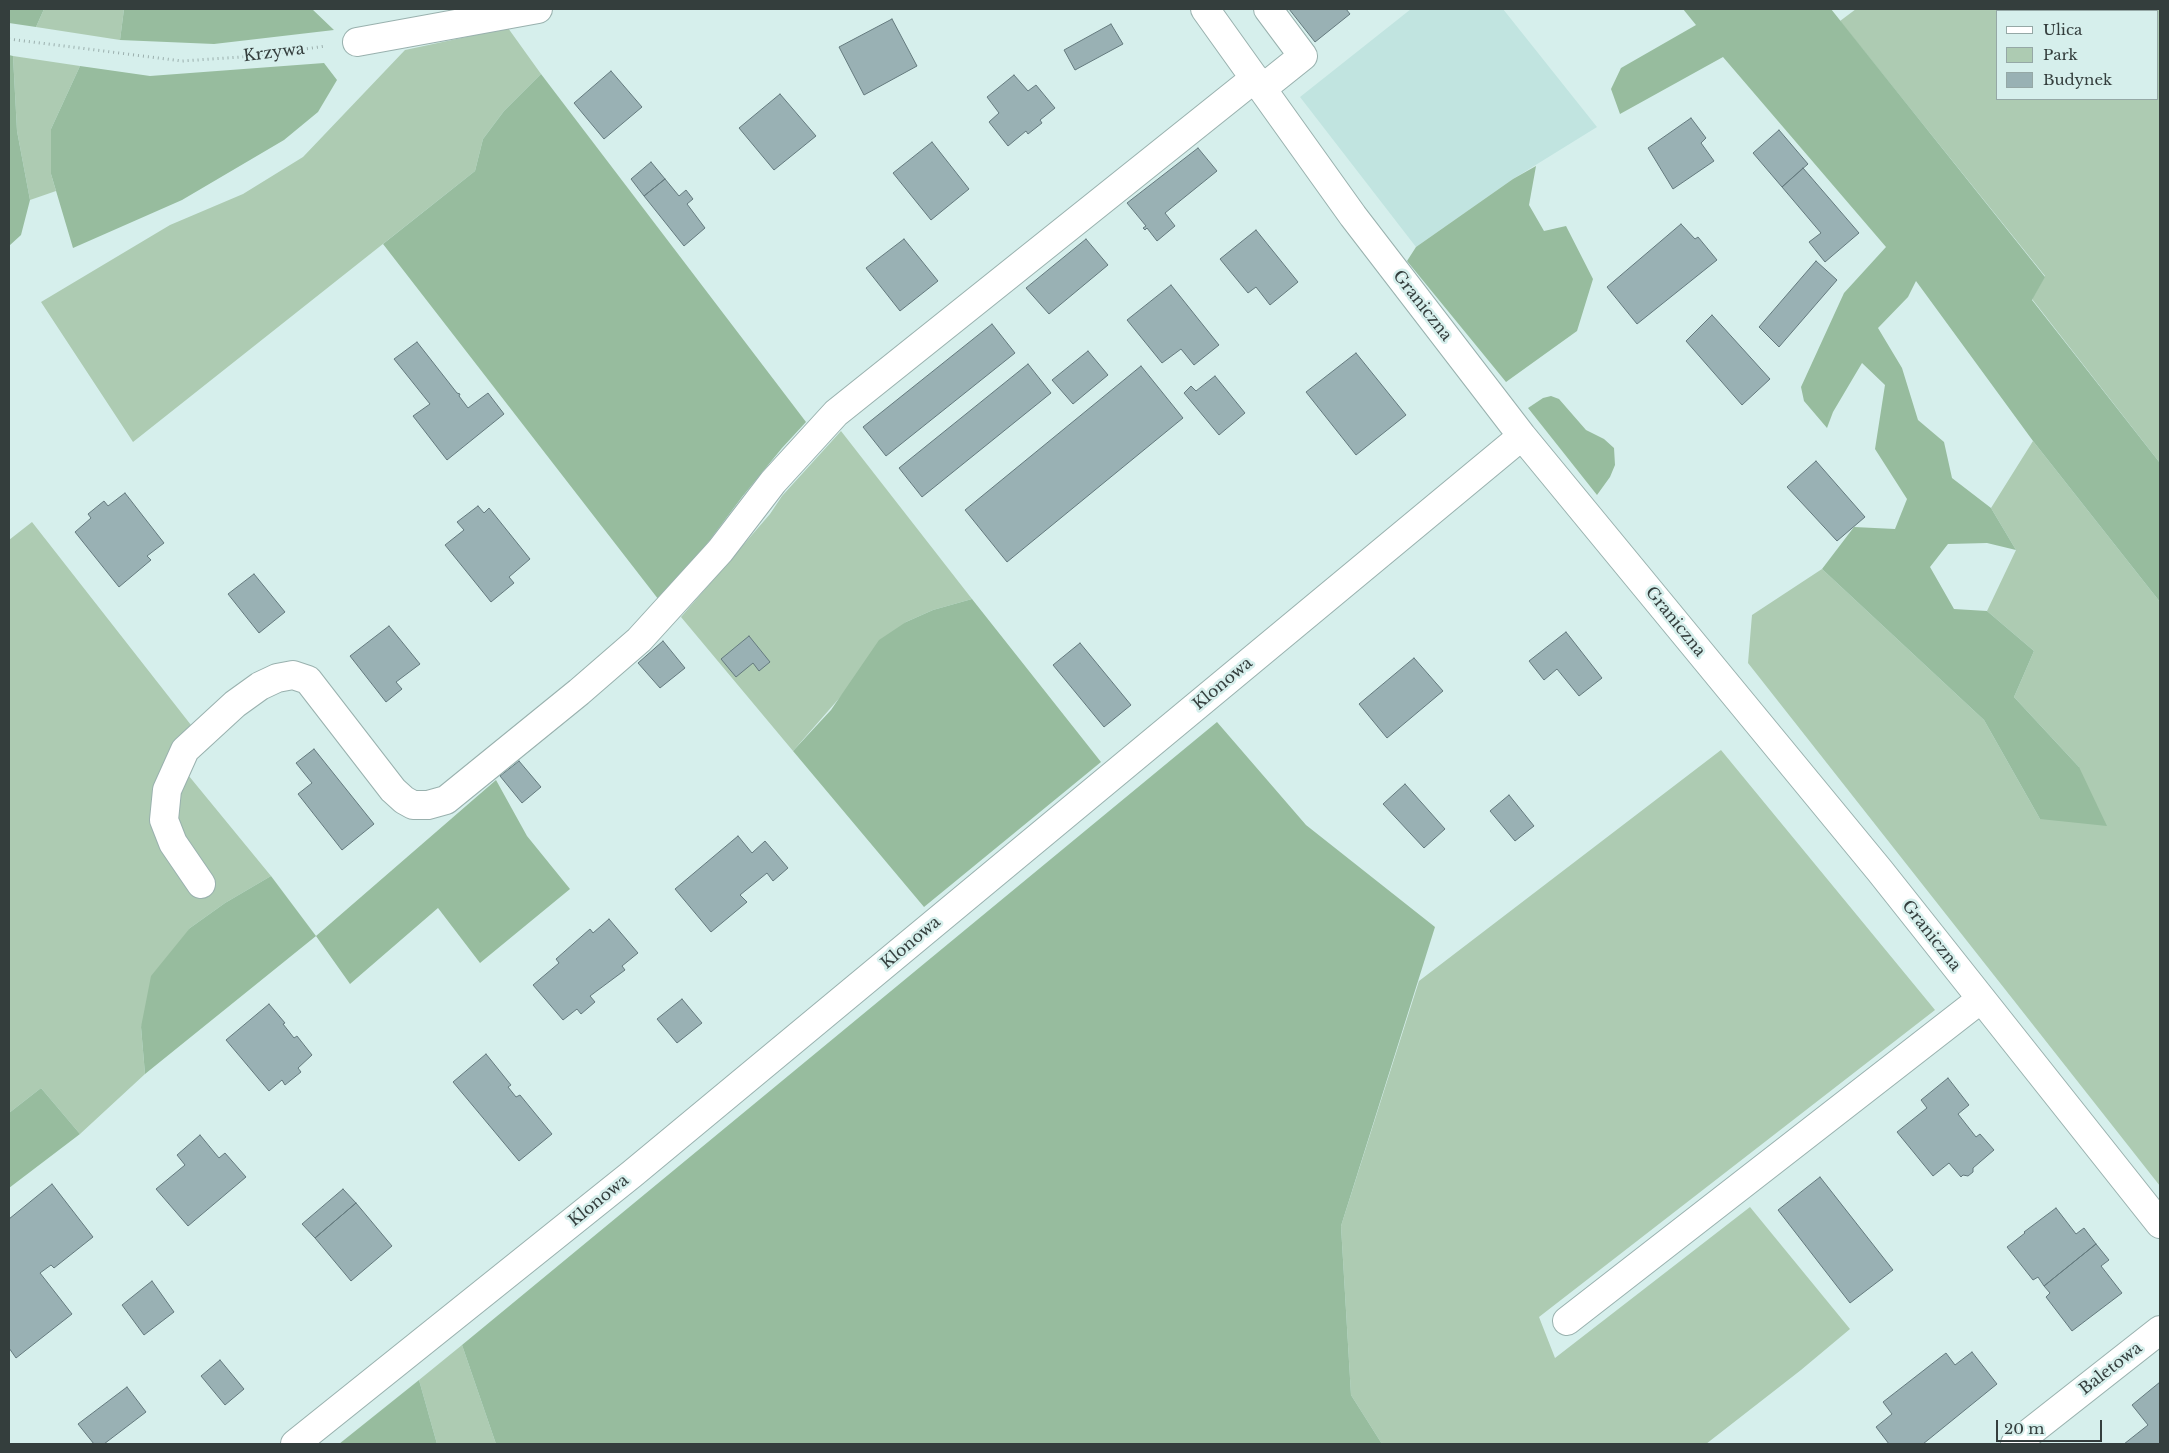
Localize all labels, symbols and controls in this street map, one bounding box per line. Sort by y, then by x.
legend [1996,10,2159,100]
text: Ulica [2043,20,2082,39]
street label: Krzywa [242,40,306,66]
text: Park [2043,45,2078,64]
text: Budynek [2043,70,2112,89]
street label: Graniczna [1388,267,1456,345]
street label: Graniczna [1641,583,1709,661]
street label: Klonowa [1189,654,1257,714]
street label: Graniczna [1897,897,1965,975]
street label: Klonowa [877,913,945,973]
street label: Klonowa [565,1171,633,1231]
street label: Baletowa [2076,1339,2146,1399]
scale bar [1999,1410,2105,1442]
text: 20 m [2004,1419,2044,1438]

